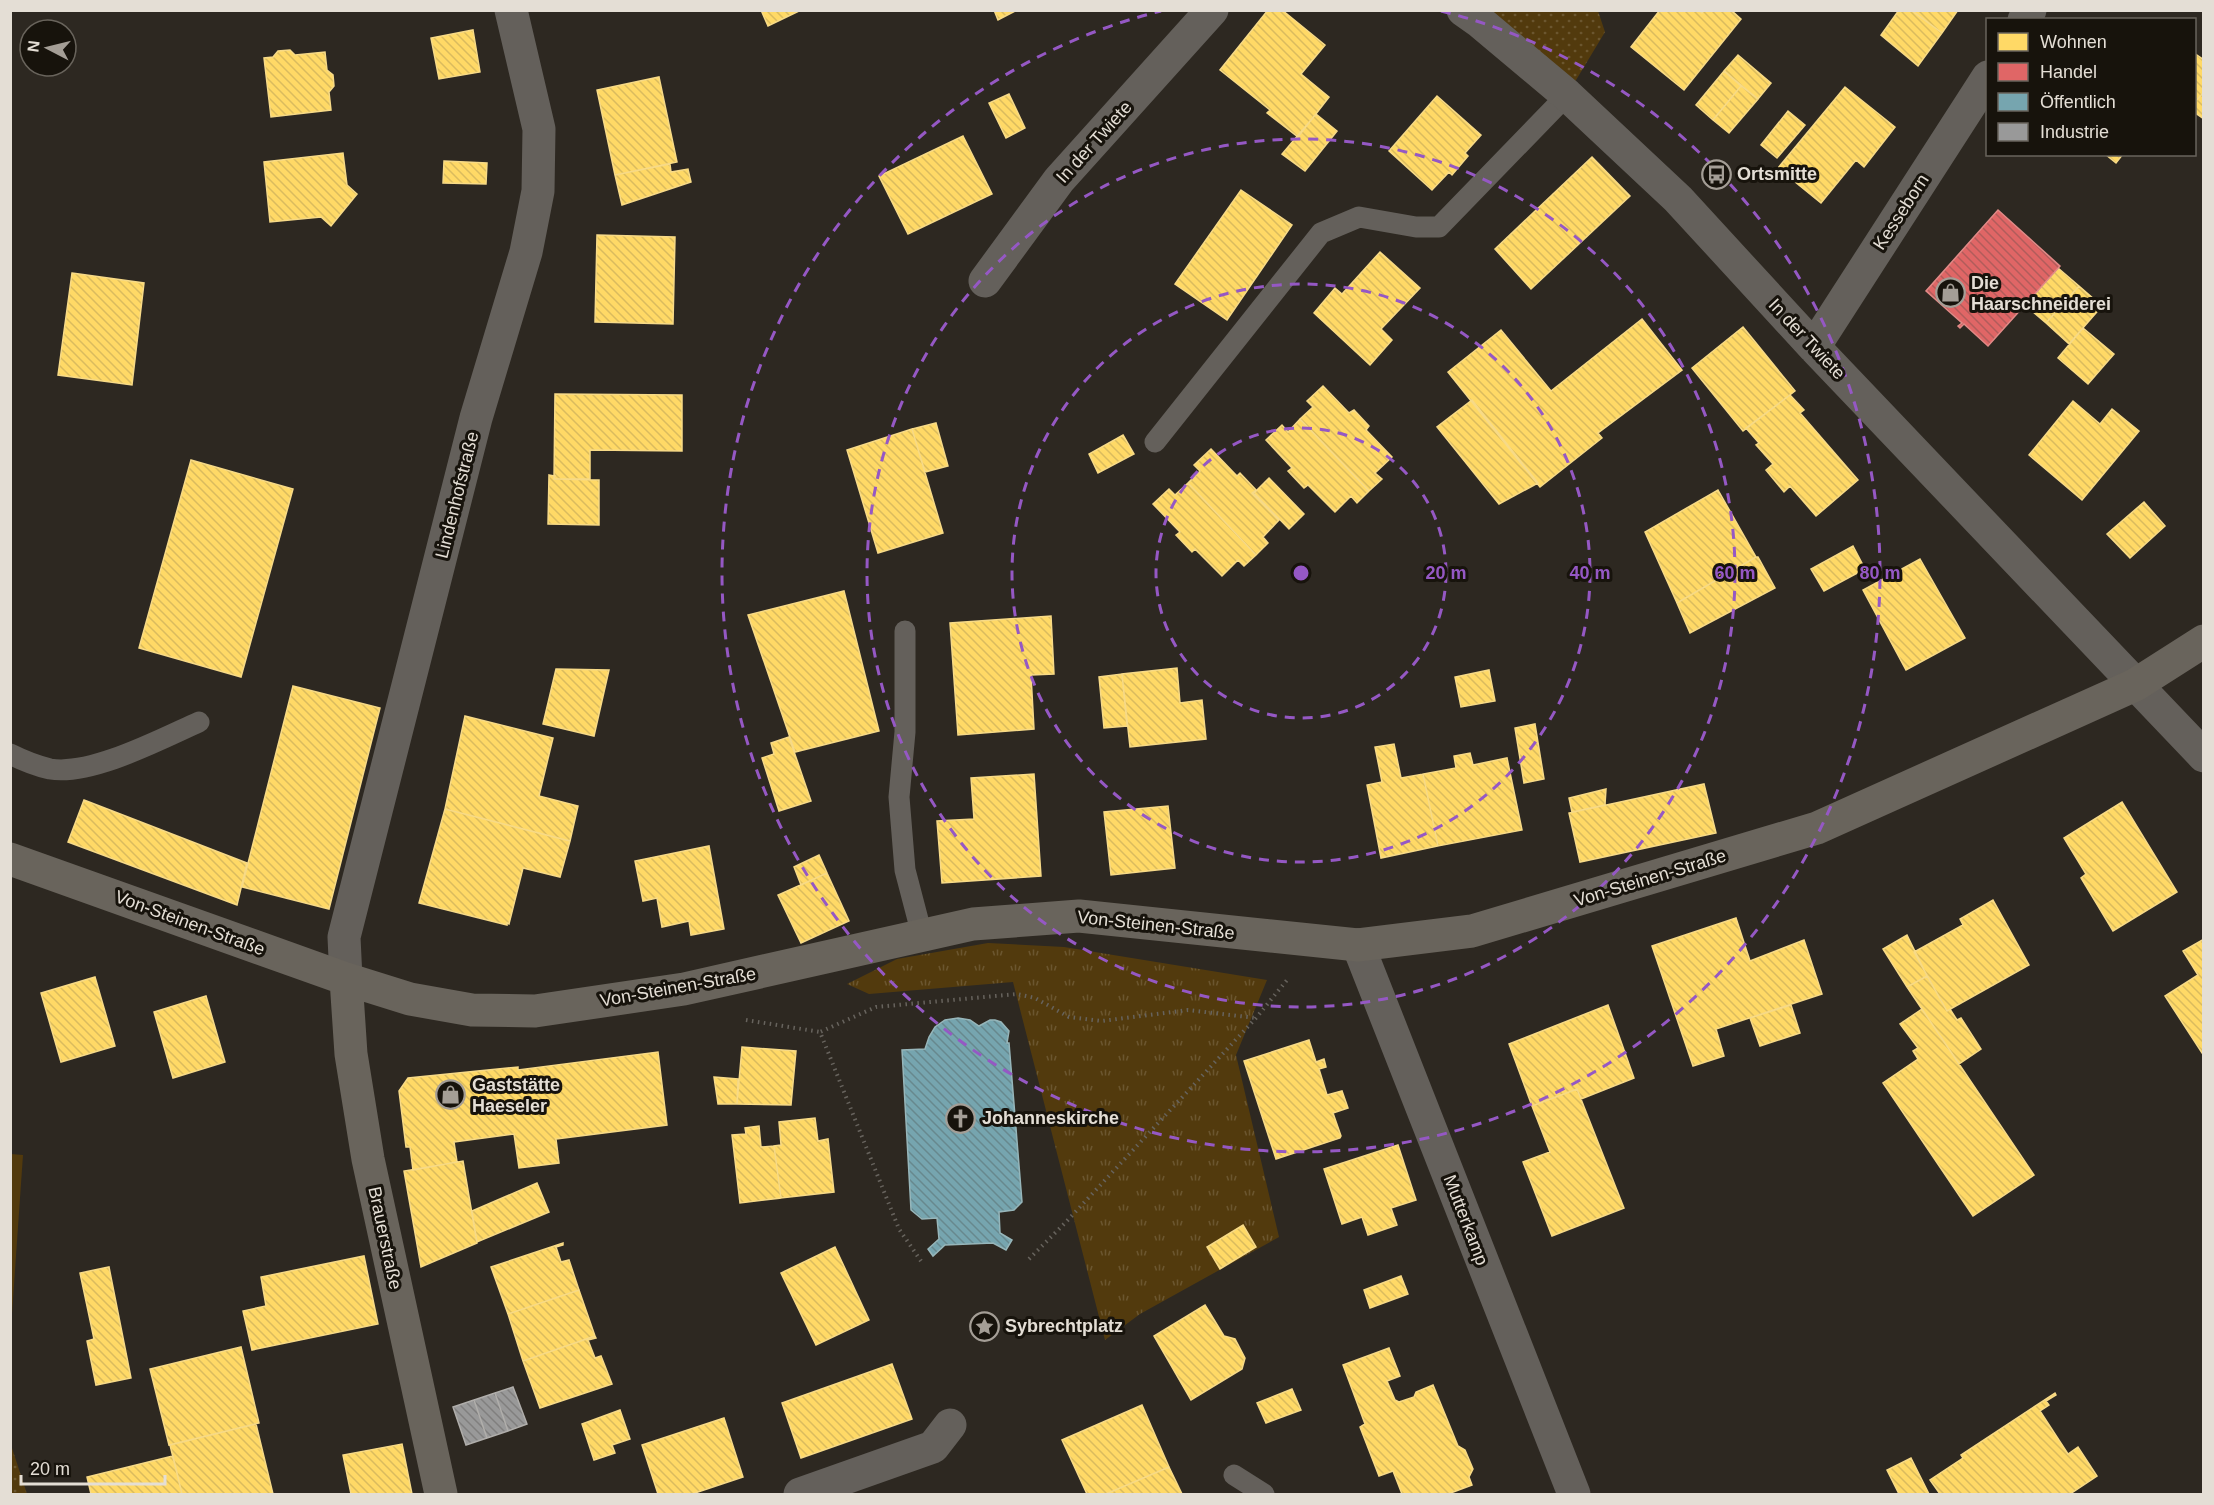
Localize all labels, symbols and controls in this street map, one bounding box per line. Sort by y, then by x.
north arrow [18,18,78,78]
legend [1986,18,2196,156]
text: Wohnen [2040,32,2107,52]
text: N [24,39,43,53]
text: Handel [2040,62,2097,82]
text: Öffentlich [2040,92,2116,112]
street label: In der Twiete [1052,97,1136,187]
text: Industrie [2040,122,2109,142]
bus stop icon: Ortsmitte [1700,158,1732,190]
place label: Ortsmitte [1737,164,1817,184]
street label: Kesseborn [1869,170,1933,254]
place label: Die Haarschneiderei [1971,273,2111,314]
shop icon: Die Haarschneiderei [1934,277,1966,309]
street label: In der Twiete [1765,295,1849,383]
street label: Lindenhofstraße [432,429,482,561]
centre of rings [1291,563,1311,583]
text: 20 m [1425,563,1467,583]
text: 40 m [1569,563,1611,583]
text: 60 m [1714,563,1756,583]
text: 80 m [1859,563,1901,583]
street label: Von-Steinen-Straße [1571,845,1729,911]
street label: Von-Steinen-Straße [112,887,268,959]
street label: Von-Steinen-Straße [1076,907,1236,943]
street label: Von-Steinen-Straße [598,963,758,1011]
place label: Gaststätte Haeseler [472,1075,560,1116]
shop icon: Gaststätte Haeseler [435,1079,467,1111]
church icon: Johanneskirche [945,1102,977,1134]
place label: Johanneskirche [982,1108,1119,1128]
street label: Mutterkamp [1440,1172,1492,1268]
street label: Brauerstraße [364,1185,406,1291]
place icon: Sybrechtplatz [968,1310,1000,1342]
place label: Sybrechtplatz [1005,1316,1123,1336]
scale bar [21,1448,165,1486]
text: 20 m [30,1459,70,1479]

